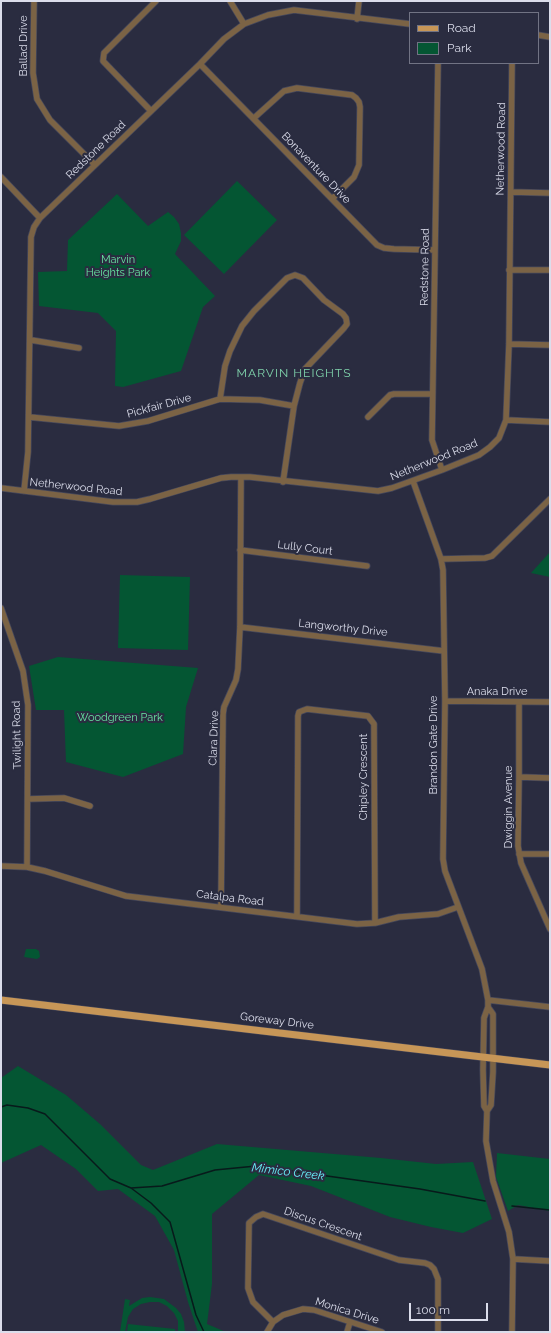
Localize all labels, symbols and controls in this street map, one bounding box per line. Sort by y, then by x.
legend [409,12,539,64]
street label: Ballad Drive [17,15,31,77]
text: Road [447,21,476,35]
text: Park [447,41,472,55]
street label: Netherwood Road [494,102,508,196]
street label: Redstone Road [63,118,129,182]
street label: Bonaventure Drive [279,130,353,206]
street label: Redstone Road [418,228,432,306]
park label: Marvin Heights Park [86,253,150,279]
district label: MARVIN HEIGHTS [237,366,351,380]
street label: Pickfair Drive [125,391,193,421]
street label: Netherwood Road [388,436,480,484]
street label: Netherwood Road [29,476,123,498]
street label: Lully Court [277,538,333,558]
street label: Langworthy Drive [298,617,388,639]
street label: Anaka Drive [467,685,527,699]
street label: Brandon Gate Drive [427,695,441,795]
street label: Twilight Road [10,701,24,769]
street label: Clara Drive [206,710,222,766]
park label: Woodgreen Park [77,711,163,725]
street label: Chipley Crescent [357,734,371,820]
street label: Dwiggin Avenue [502,765,516,849]
street label: Catalpa Road [195,887,265,909]
street label: Goreway Drive [239,1010,315,1032]
water label: Mimico Creek [251,1160,325,1184]
street label: Discus Crescent [282,1204,364,1244]
street label: Monica Drive [314,1295,380,1327]
scale bar [411,1295,490,1321]
text: 100 m [416,1303,450,1317]

